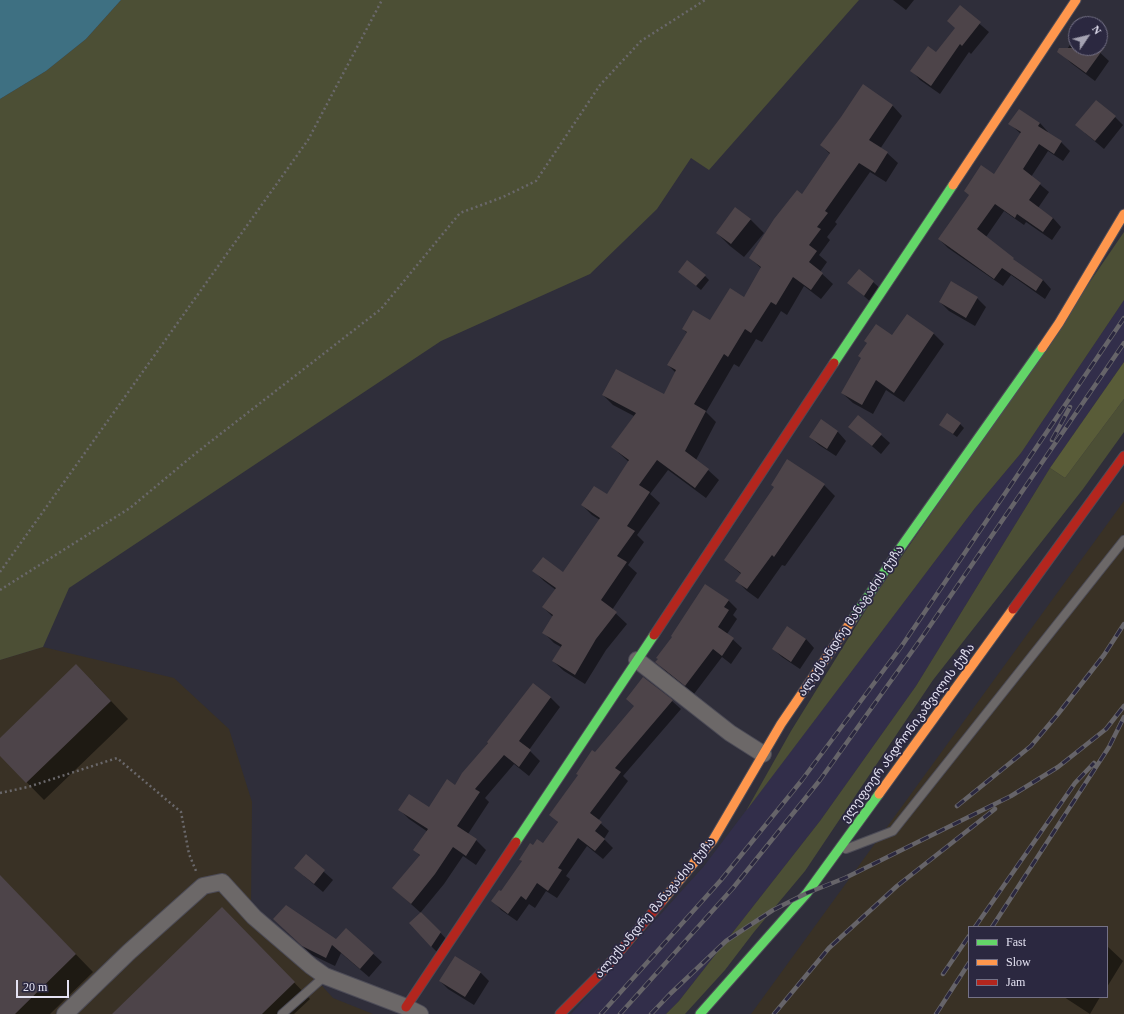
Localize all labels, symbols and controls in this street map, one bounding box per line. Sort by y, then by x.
north arrow [1068,16,1108,56]
text: N [1090,23,1104,36]
street label: ალექსანდრე მანაგაძის ქუჩა [795,543,907,699]
street label: ელეფთერ ანდრონიკაშვილის ქუჩა [838,641,978,825]
street label: ალექსანდრე მანაგაძის ქუჩა [592,835,718,981]
legend [968,926,1108,998]
text: Fast [1006,935,1026,949]
text: Slow [1006,955,1031,969]
scale bar [18,972,71,998]
text: Jam [1006,975,1025,989]
text: 20 m [23,980,47,994]

